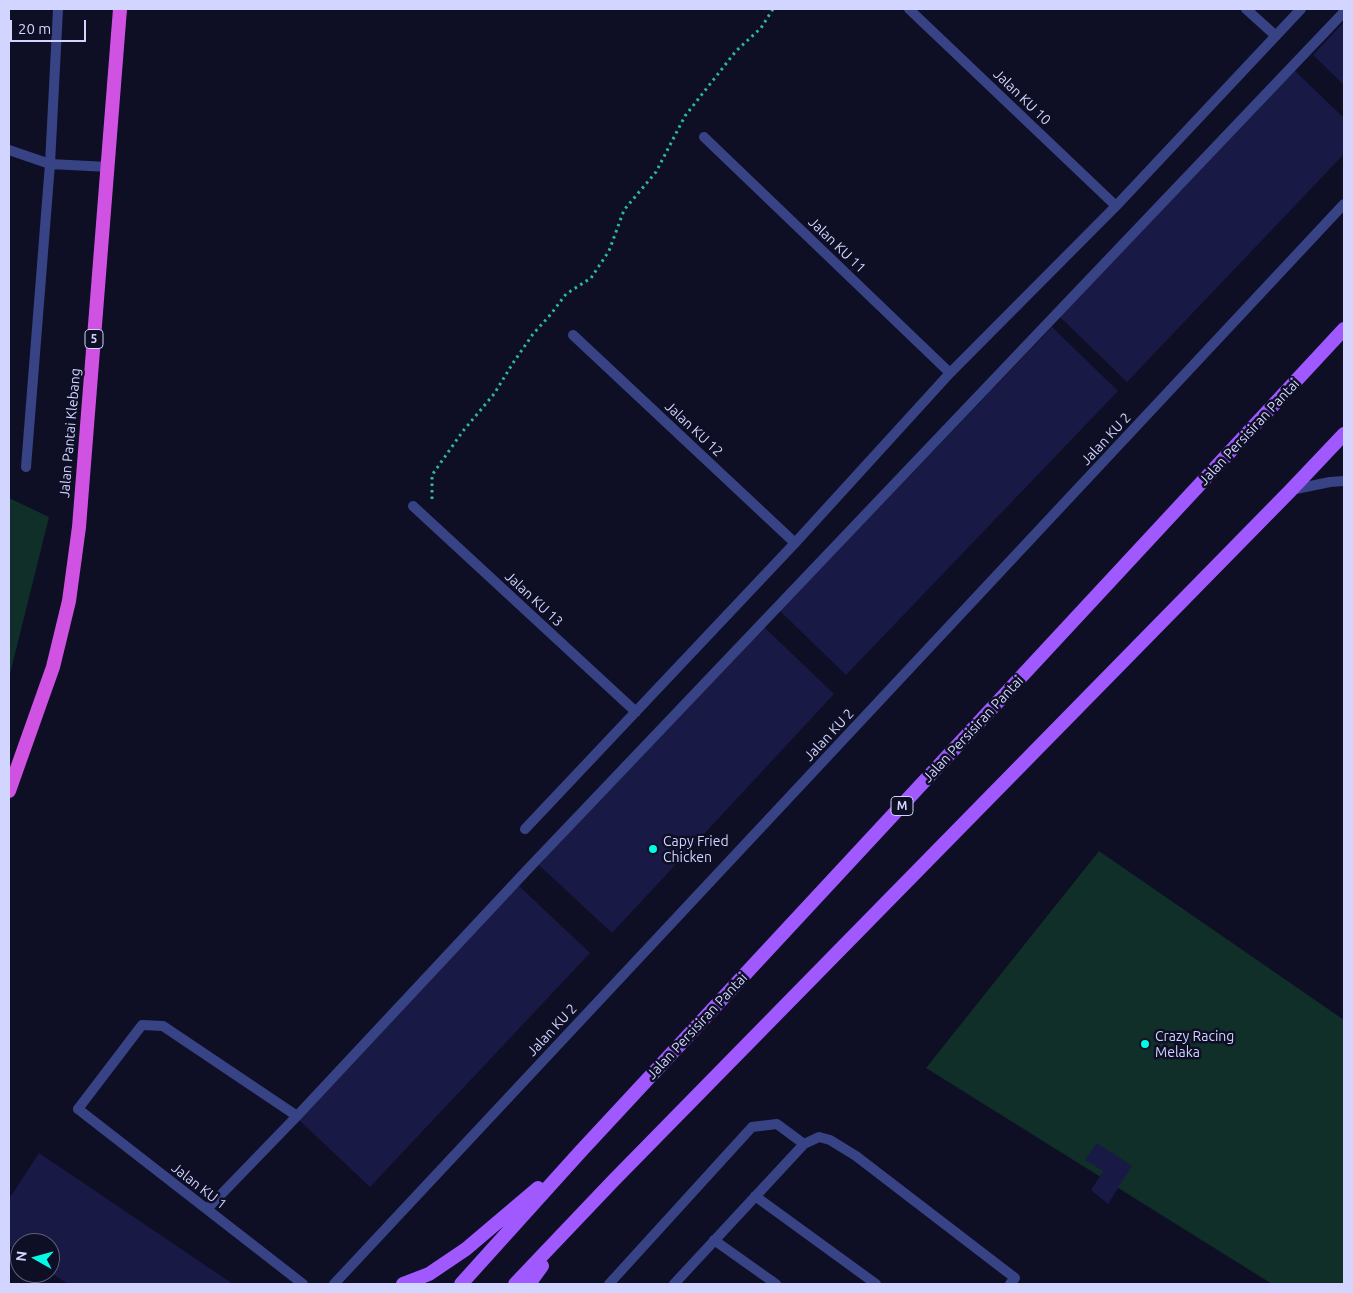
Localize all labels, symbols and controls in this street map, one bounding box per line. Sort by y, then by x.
scale bar [12,10,89,42]
text: 20 m [18,20,51,37]
street label: Jalan KU 10 [990,66,1054,128]
street label: Jalan KU 11 [805,214,869,276]
road number: 5 [85,329,103,348]
street label: Jalan Pantai Klebang [56,367,84,499]
street label: Jalan Persisiran Pantai [1195,375,1303,489]
street label: Jalan KU 12 [661,398,727,460]
street label: Jalan KU 2 [1078,409,1134,469]
street label: Jalan KU 13 [501,568,567,630]
street label: Jalan Persisiran Pantai [919,672,1027,786]
street label: Jalan KU 2 [801,705,857,765]
road number: M [891,796,913,816]
place label: Capy Fried Chicken [663,833,729,866]
marker: Capy Fried Chicken [647,843,659,855]
street label: Jalan Persisiran Pantai [643,969,751,1083]
street label: Jalan KU 2 [524,1000,580,1060]
place label: Crazy Racing Melaka [1155,1028,1234,1060]
marker: Crazy Racing Melaka [1139,1038,1151,1050]
street label: Jalan KU 1 [168,1159,230,1213]
north arrow [10,1233,60,1283]
text: N [13,1250,30,1262]

